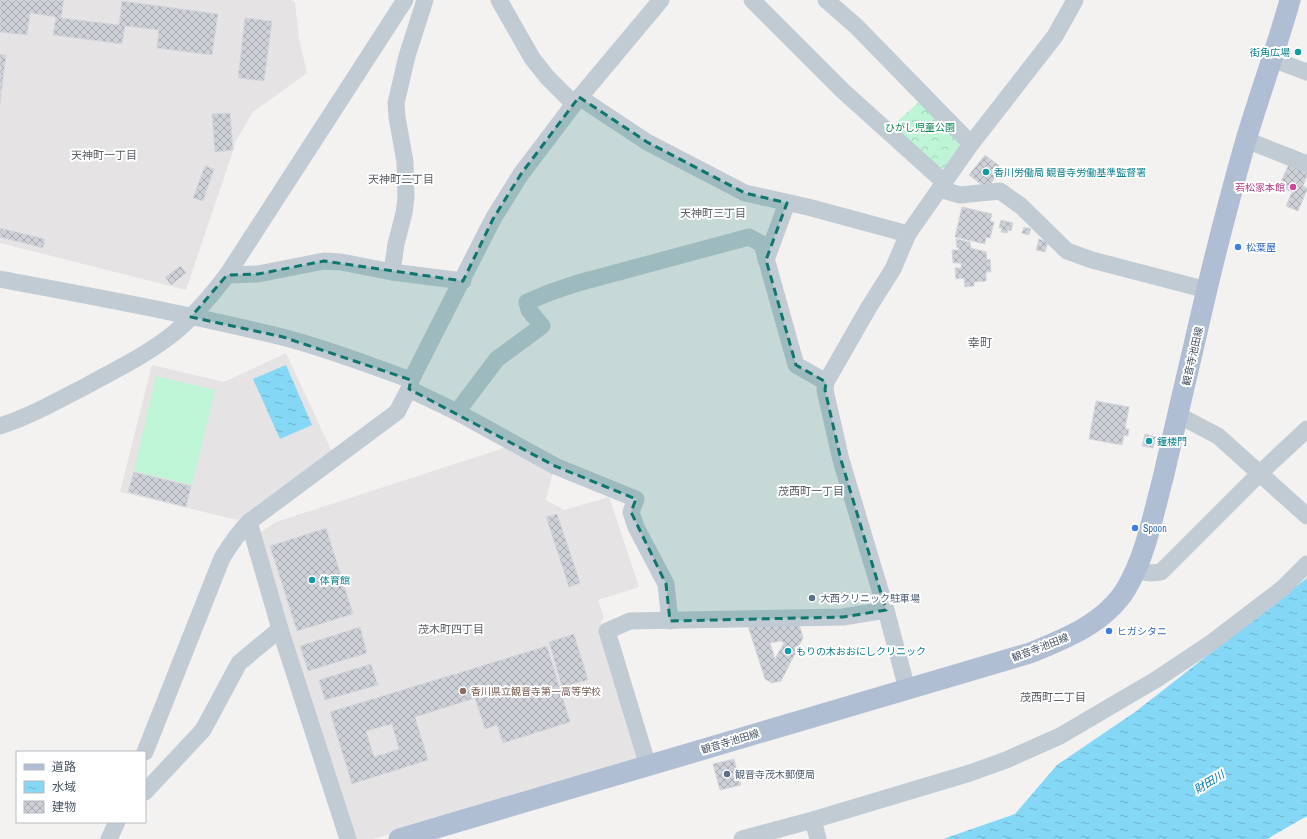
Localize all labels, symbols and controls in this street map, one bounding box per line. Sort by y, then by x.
place label: 街角広場 [1249,46,1290,59]
marker: 街角広場 [1293,47,1303,57]
park label: ひがし児童公園 [885,121,955,134]
district label: 天神町一丁目 [71,148,137,162]
place label: 香川労働局 観音寺労働基準監督署 [994,166,1146,179]
marker: 香川労働局 観音寺労働基準監督署 [981,167,991,177]
district label: 天神町二丁目 [368,172,434,186]
place label: 若松家本館 [1235,181,1285,194]
marker: 若松家本館 [1288,182,1298,192]
district label: 天神町三丁目 [680,206,746,220]
place label: 松葉屋 [1246,241,1276,254]
marker: 松葉屋 [1233,242,1243,252]
street label: 観音寺池田線 [1179,325,1206,387]
district label: 幸町 [968,335,992,351]
place label: 鐘楼門 [1157,435,1187,448]
marker: 鐘楼門 [1144,436,1154,446]
district label: 茂西町一丁目 [778,484,844,498]
place label: Spoon [1143,522,1167,535]
marker: Spoon [1130,523,1140,533]
place label: 体育館 [320,574,350,587]
marker: 体育館 [307,575,317,585]
place label: 大西クリニック駐車場 [820,592,920,605]
marker: 大西クリニック駐車場 [807,593,817,603]
district label: 茂木町四丁目 [418,622,484,636]
place label: ヒガシタニ [1117,625,1167,638]
marker: ヒガシタニ [1104,626,1114,636]
street label: 観音寺池田線 [1010,631,1071,664]
place label: もりの木おおにしクリニック [796,645,926,658]
marker: もりの木おおにしクリニック [783,646,793,656]
place label: 香川県立観音寺第一高等学校 [471,685,601,698]
marker: 香川県立観音寺第一高等学校 [458,686,468,696]
district label: 茂西町二丁目 [1020,690,1086,704]
street label: 観音寺池田線 [700,726,761,756]
legend [16,751,146,823]
text: 道路 [52,759,76,775]
water label: 財田川 [1191,767,1228,796]
place label: 観音寺茂木郵便局 [735,768,815,781]
marker: 観音寺茂木郵便局 [722,769,732,779]
text: 水域 [52,779,76,795]
text: 建物 [52,799,76,815]

